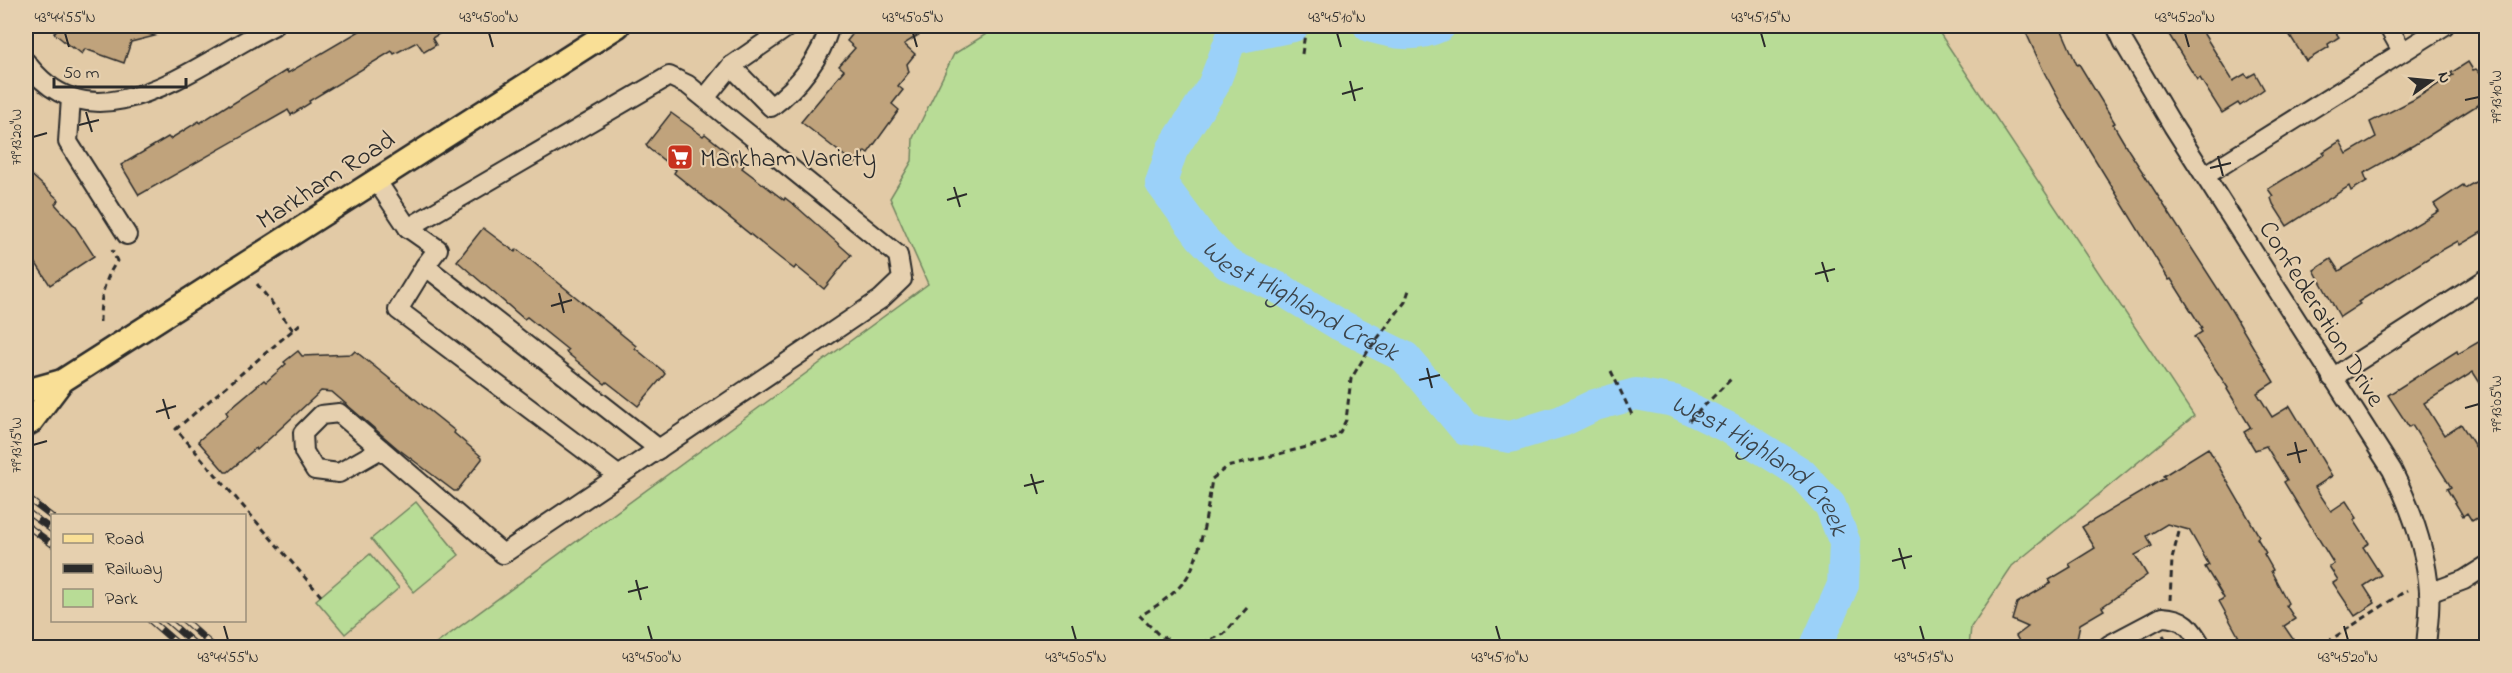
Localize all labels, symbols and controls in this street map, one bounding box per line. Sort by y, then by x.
text: 43°44'55"N [34,7,96,29]
text: 43°45'00"N [459,7,519,29]
text: 43°45'05"N [882,7,944,29]
text: 43°45'10"N [1308,7,1366,29]
text: 43°45'15"N [1731,7,1791,29]
text: 43°45'20"N [2155,7,2215,29]
scale bar [54,51,186,89]
north arrow [2401,51,2461,111]
text: 50 m [63,61,100,87]
text: N [2431,69,2457,86]
text: 79°13'10"W [2486,70,2508,124]
text: 79°13'20"W [6,109,28,165]
street label: Markham Road [250,122,404,241]
place label: Markham Variety [700,141,876,179]
supermarket icon: Markham Variety [665,142,695,172]
street label: Confederation Drive [2248,214,2393,415]
water label: West Highland Creek [1191,232,1406,373]
text: 79°13'05"W [2486,375,2508,433]
water label: West Highland Creek [1664,386,1858,543]
text: 79°13'15"W [6,417,28,473]
legend [51,514,246,622]
text: Road [105,527,144,553]
text: Railway [105,557,162,583]
text: Park [105,587,138,613]
text: 43°44'55"N [197,647,259,669]
text: 43°45'00"N [622,647,682,669]
text: 43°45'05"N [1045,647,1107,669]
text: 43°45'10"N [1471,647,1529,669]
text: 43°45'15"N [1894,647,1954,669]
text: 43°45'20"N [2318,647,2378,669]

